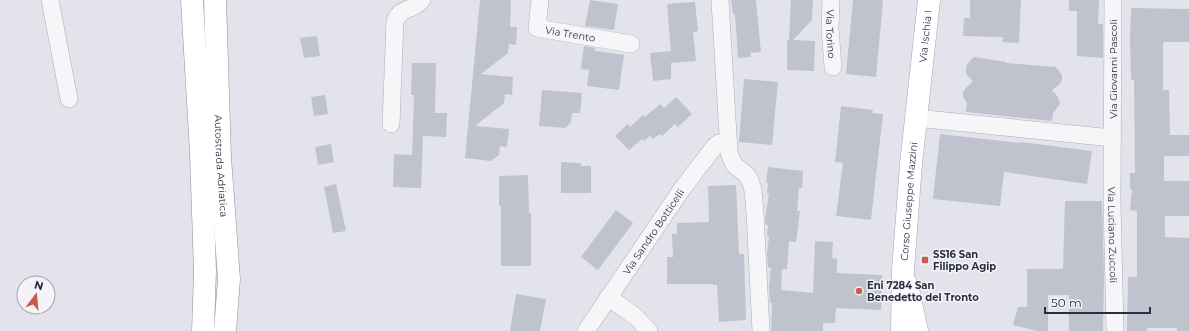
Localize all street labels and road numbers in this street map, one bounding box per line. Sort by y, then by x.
street label: Via Torino [823,9,839,59]
street label: Via Ischia I [916,9,934,63]
street label: Via Giovanni Pascoli [1107,19,1120,119]
street label: Via Trento [544,23,596,44]
street label: Autostrada Adriatica [212,114,231,217]
street label: Corso Giuseppe Mazzini [897,141,920,261]
street label: Via Sandro Botticelli [620,186,687,277]
street label: Via Luciano Zuccoli [1105,187,1120,283]

